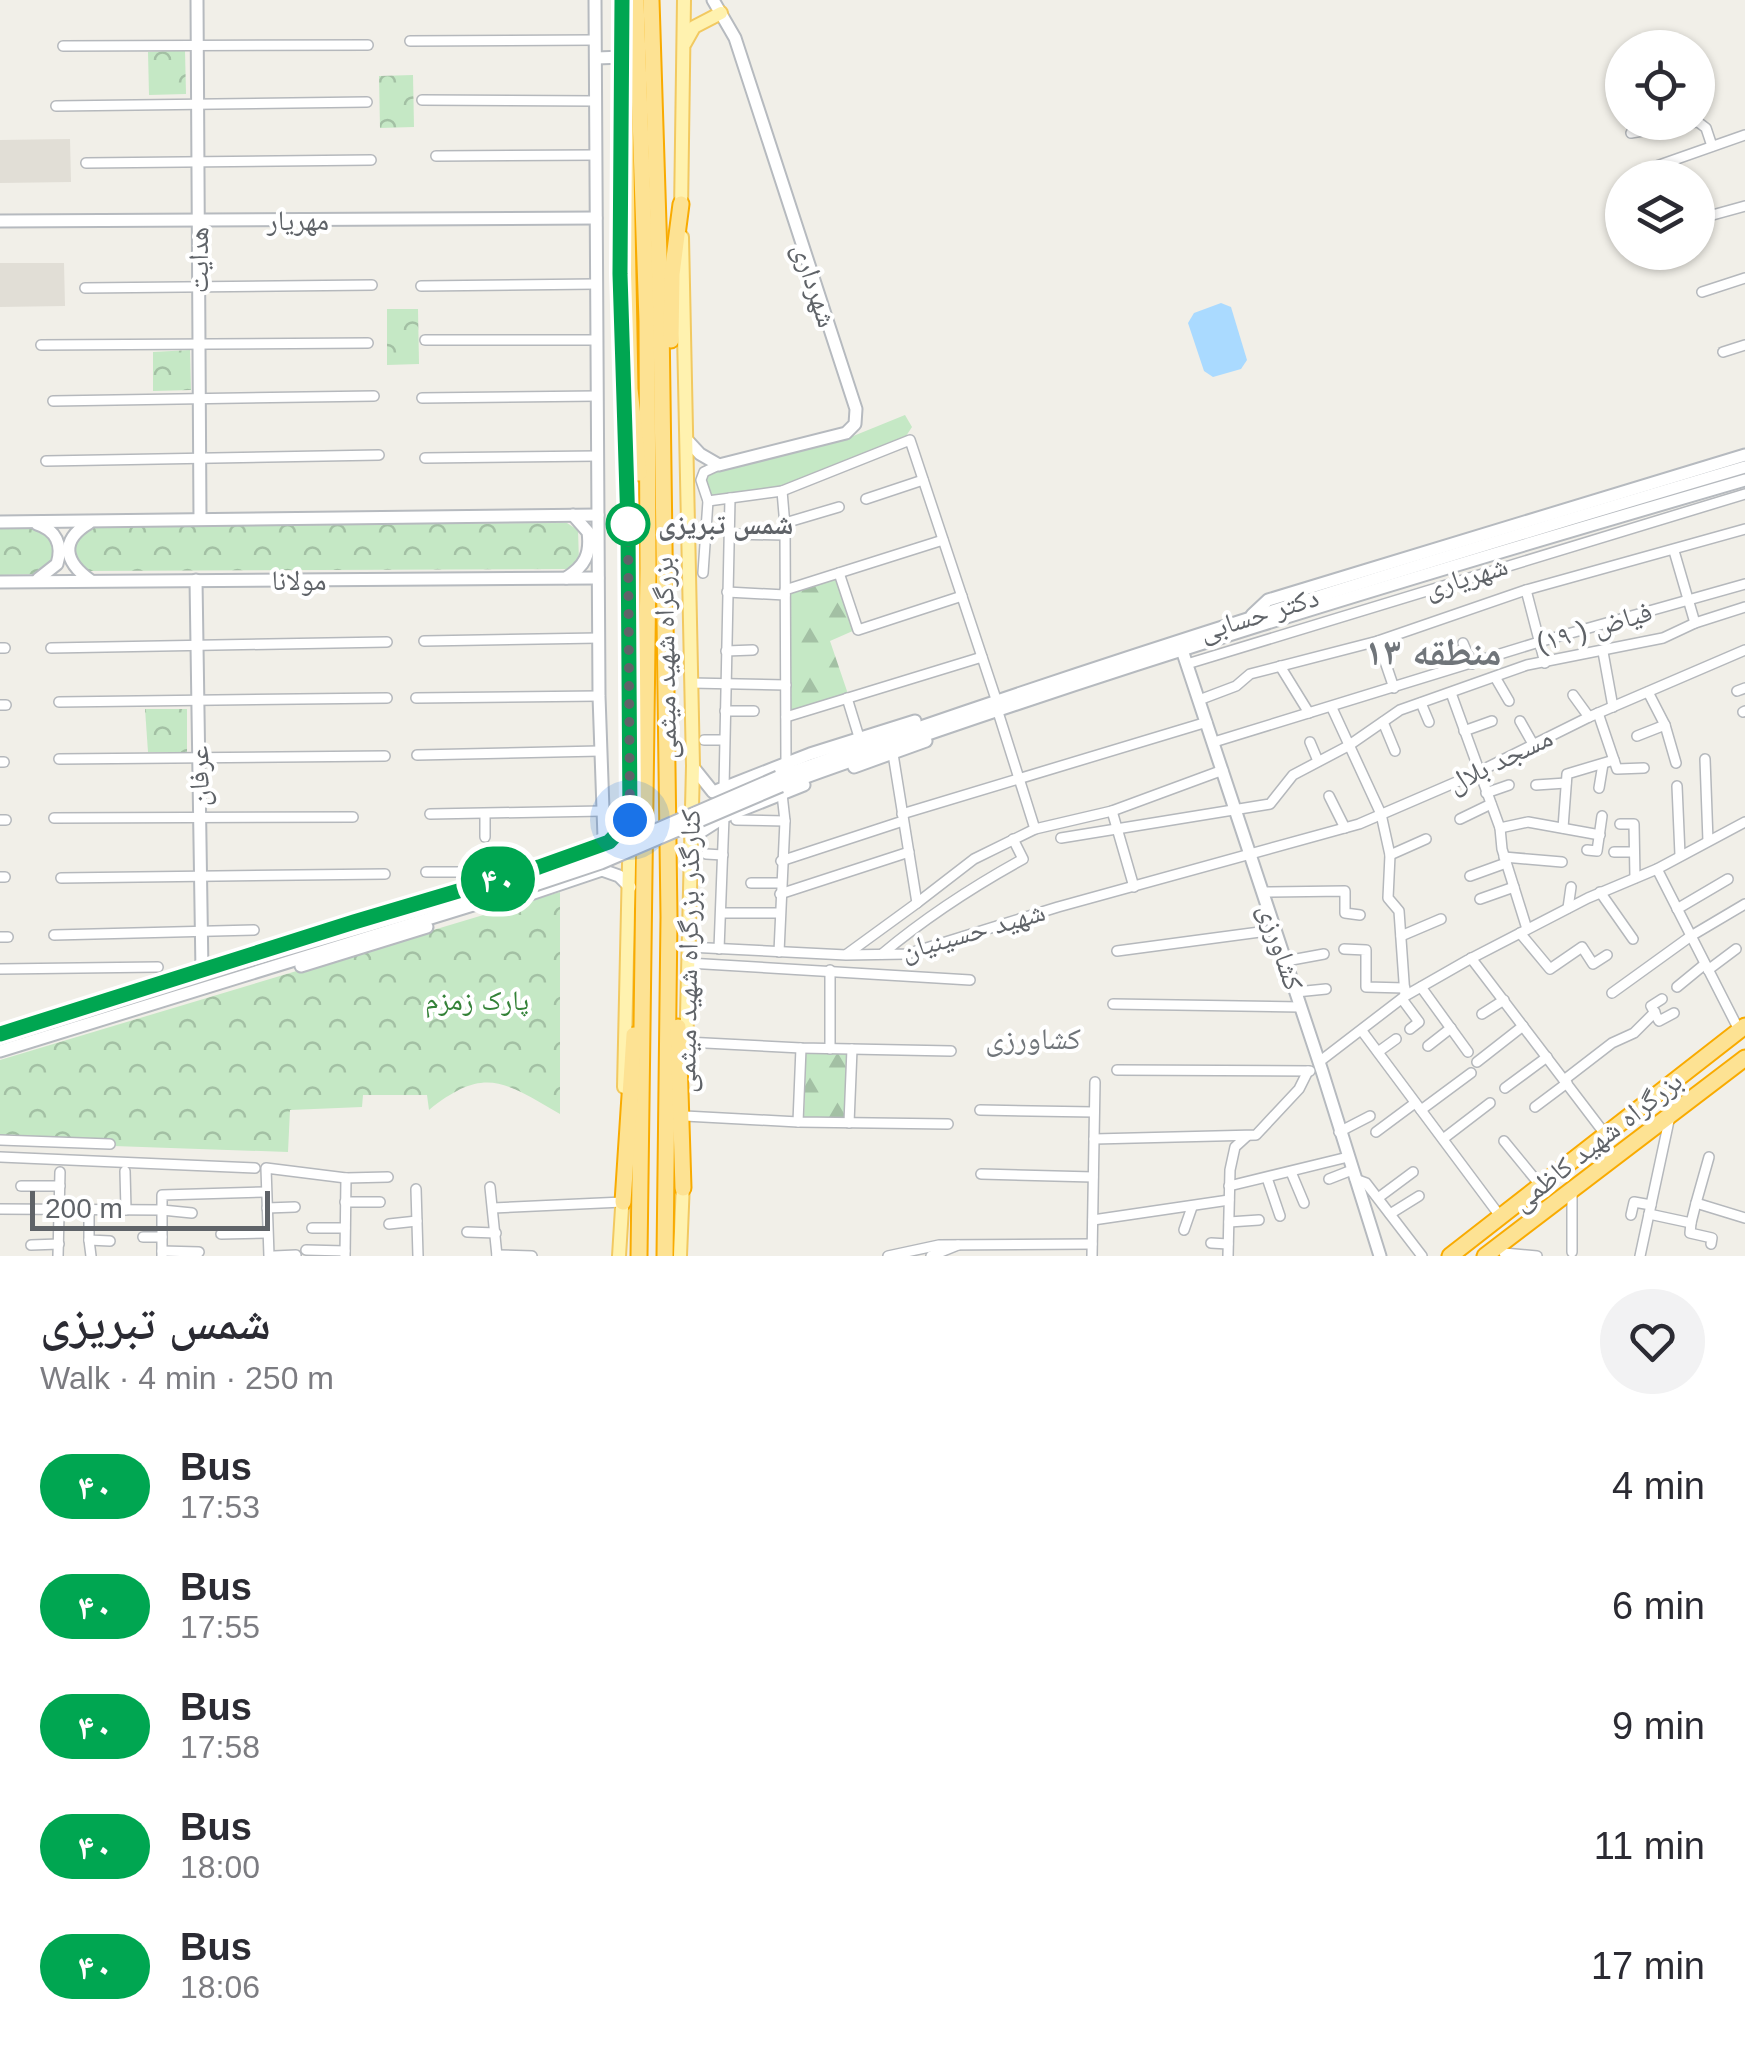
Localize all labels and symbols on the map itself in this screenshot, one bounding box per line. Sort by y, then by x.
street label: مهریار [266,205,329,236]
street label: هدایت [183,227,214,293]
street label: شهرداری [786,239,843,331]
marker: شمس تبریزی [607,503,649,545]
place label: شمس تبریزی [658,509,793,541]
street label: شهریاری [1421,550,1512,605]
street label: بزرگراه شهید میثمی [648,556,684,760]
street label: مولانا [271,565,327,596]
street label: دکتر حسابی [1196,581,1323,649]
street label: فیاض ( ۱۹) [1533,596,1656,660]
district label: منطقه ۱۳ [1365,631,1501,673]
street label: مسجد بلال [1443,721,1558,799]
street label: عرفان [183,745,216,807]
your location [605,795,655,845]
street label: کنارگذر بزرگراه شهید میثمی [670,809,708,1093]
line badge: ۴۰ [453,846,543,912]
street label: شهید حسینیان [897,896,1049,967]
street label: کشاورزی [1252,900,1310,995]
park label: پارک زمزم [425,985,529,1019]
district label: کشاورزی [985,1022,1081,1057]
street label: بزرگراه شهید کاظمی [1506,1065,1689,1218]
scale bar [30,1186,270,1230]

